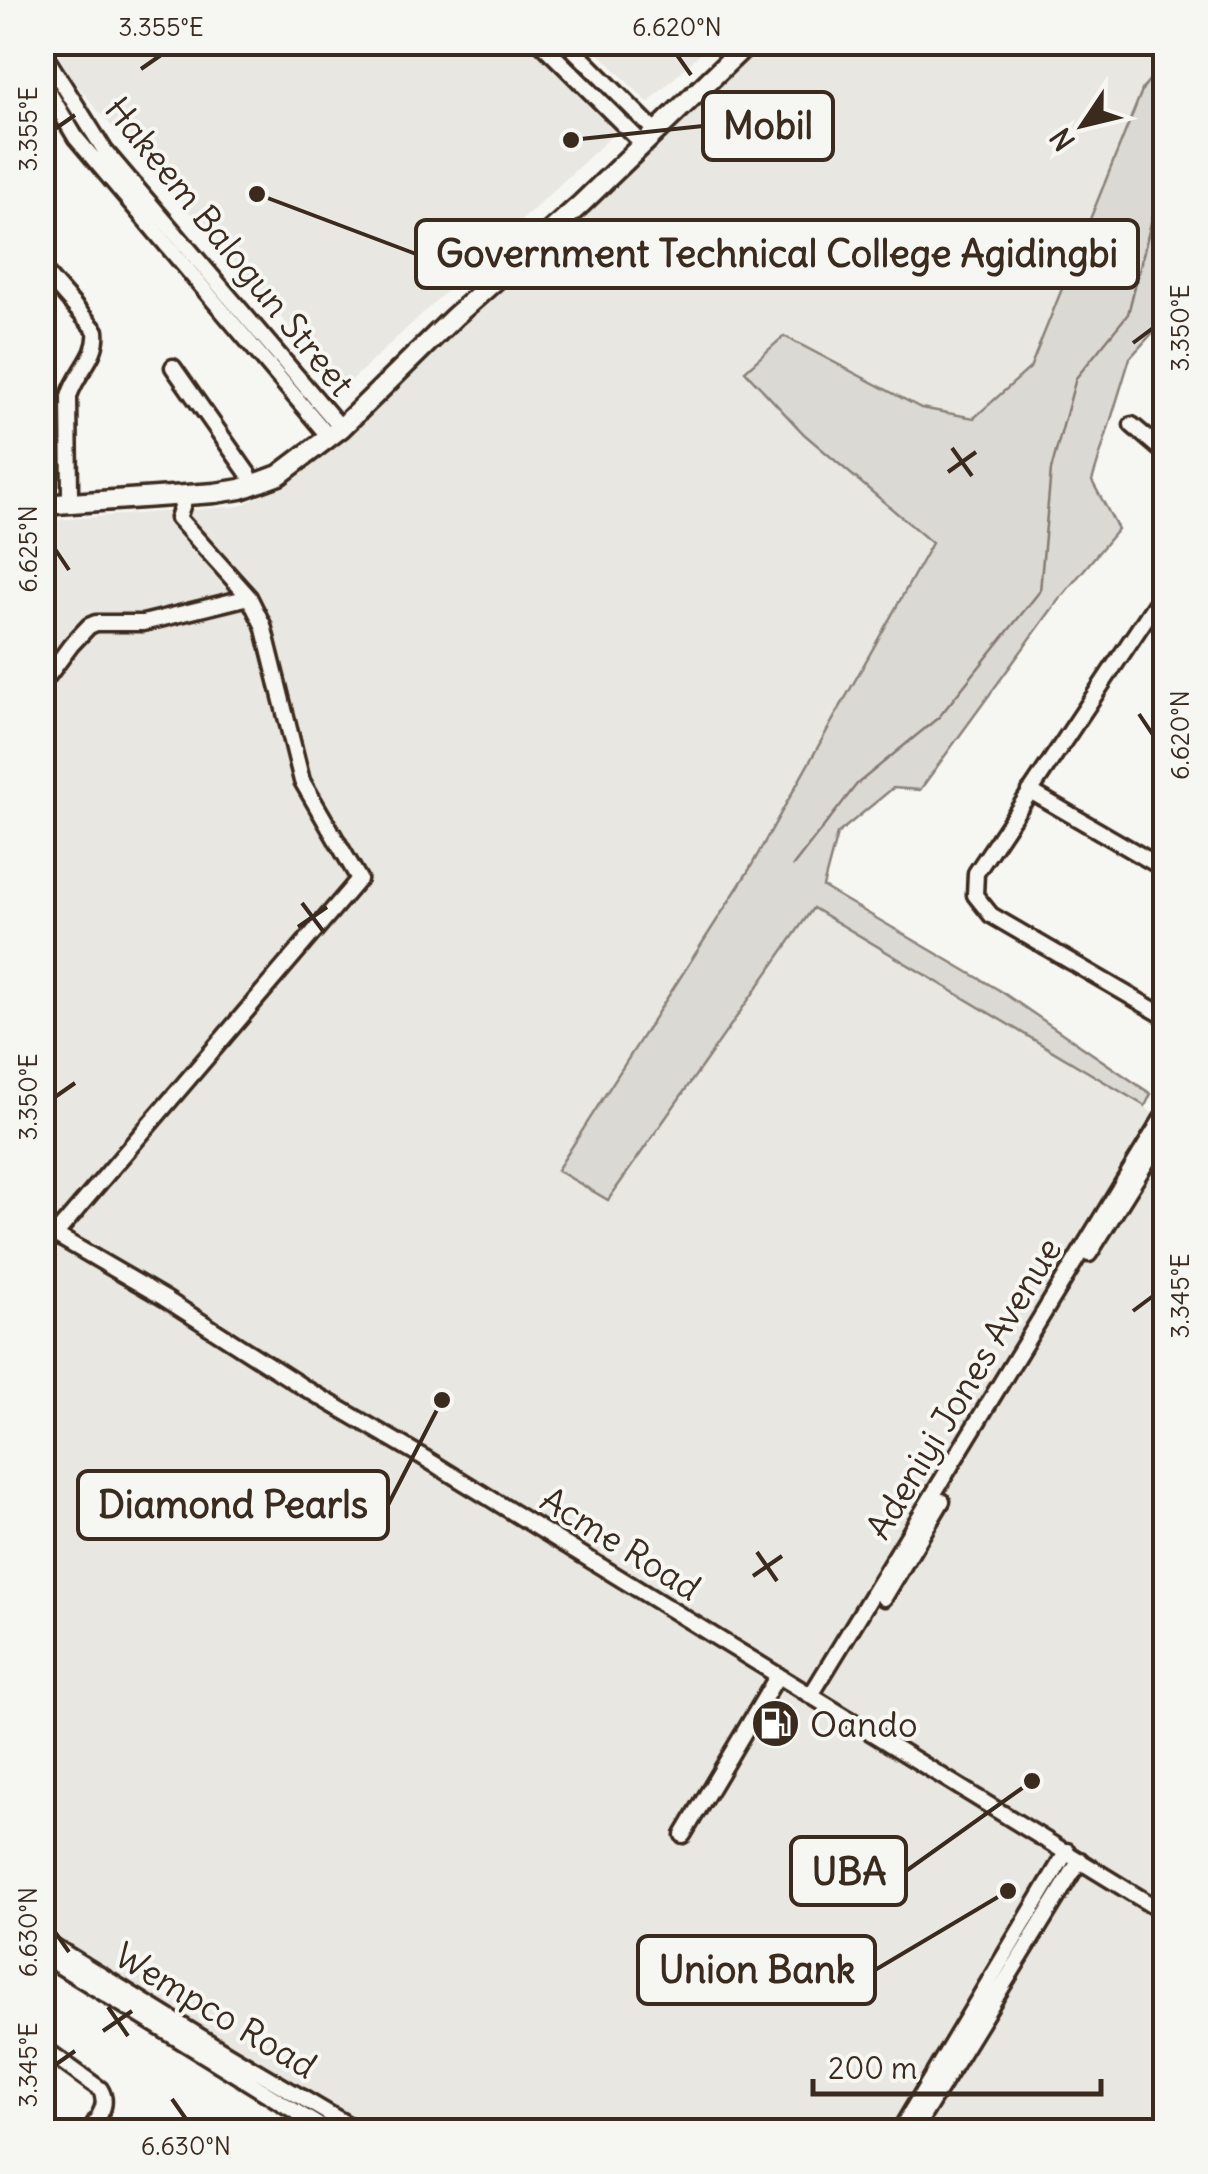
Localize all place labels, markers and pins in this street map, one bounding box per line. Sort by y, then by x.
callout: Mobil [703,92,833,160]
callout: Government Technical College Agidingbi [416,220,1138,288]
callout: Diamond Pearls [78,1471,388,1539]
fuel station icon: Oando [749,1698,801,1750]
place label: Oando [810,1702,918,1746]
callout: UBA [791,1837,906,1905]
callout: Union Bank [638,1936,875,2004]

